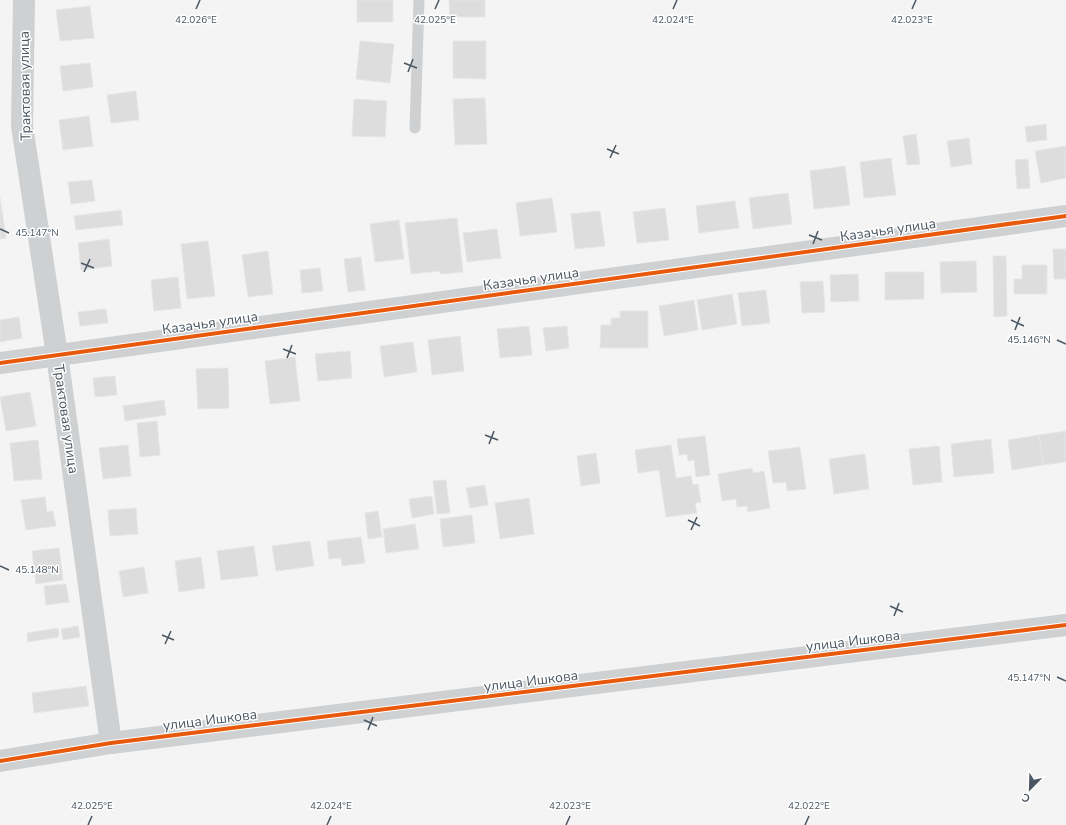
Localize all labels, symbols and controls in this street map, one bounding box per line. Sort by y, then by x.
text: 42.026°E [175,13,217,27]
text: 42.025°E [414,13,456,27]
text: 42.024°E [652,13,694,27]
text: 42.023°E [891,13,933,27]
street label: Трактовая улица [15,31,35,141]
street label: Казачья улица [839,214,937,246]
text: 45.147°N [15,226,59,240]
street label: Казачья улица [482,263,580,295]
street label: Казачья улица [161,307,259,339]
text: 45.146°N [1007,333,1051,347]
street label: Трактовая улица [49,363,83,475]
text: 45.148°N [15,563,59,577]
street label: улица Ишкова [805,626,901,656]
street label: улица Ишкова [483,666,579,696]
text: 45.147°N [1007,671,1051,685]
street label: улица Ишкова [162,705,258,735]
north arrow [1010,769,1050,809]
text: С [1019,789,1033,806]
text: 42.025°E [71,799,113,813]
text: 42.024°E [310,799,352,813]
text: 42.023°E [549,799,591,813]
text: 42.022°E [788,799,830,813]

